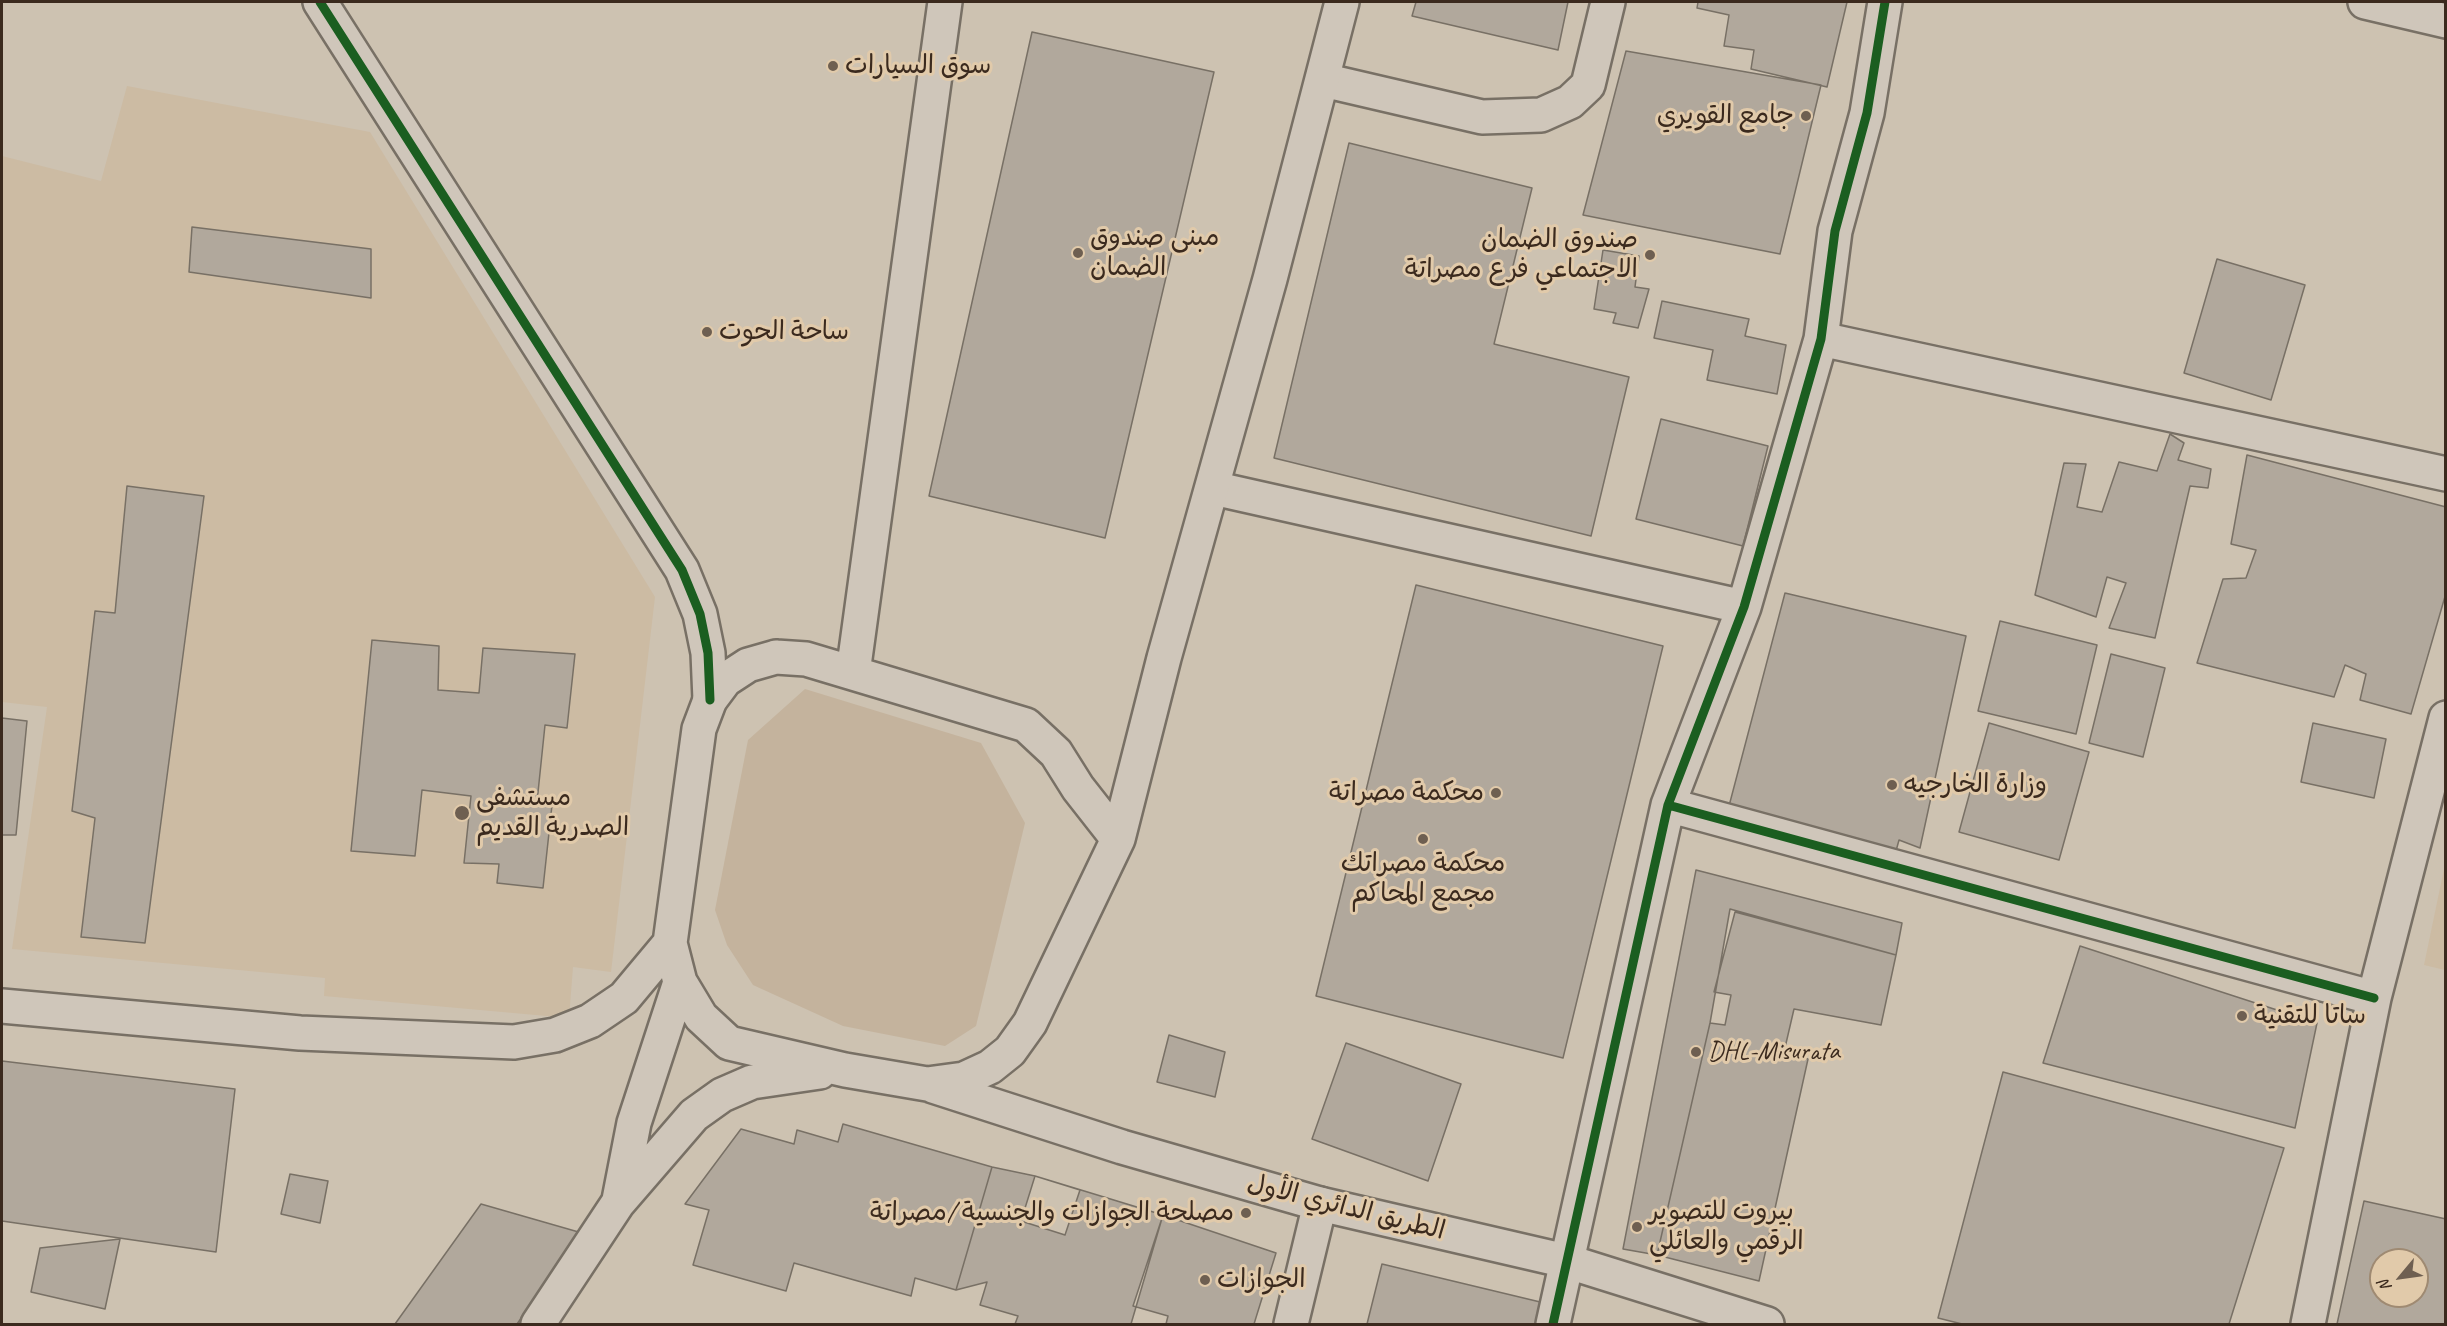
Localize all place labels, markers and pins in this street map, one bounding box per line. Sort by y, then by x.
place label: سوق السيارات [845,50,991,82]
marker: سوق السيارات [826,59,840,73]
place label: جامع القويري [1657,100,1794,132]
marker: جامع القويري [1799,109,1813,123]
place label: مبنى صندوق الضمان [1090,222,1219,284]
place label: صندوق الضمان الاجتماعي فرع مصراتة [1405,224,1638,286]
marker: مبنى صندوق الضمان [1071,246,1085,260]
marker: صندوق الضمان الاجتماعي فرع مصراتة [1643,248,1657,262]
place label: ساحة الحوت [719,316,849,348]
marker: ساحة الحوت [700,325,714,339]
place label: وزارة الخارجيه [1904,769,2047,801]
place label: محكمة مصراتة [1329,777,1484,809]
marker: وزارة الخارجيه [1885,778,1899,792]
place label: مستشفى الصدرية القديم [476,782,629,844]
marker: محكمة مصراتة [1489,786,1503,800]
marker: مستشفى الصدرية القديم [453,804,471,822]
marker: محكمة مصراتك مجمع المحاكم [1416,832,1430,846]
place label: محكمة مصراتك مجمع المحاكم [1341,848,1505,910]
place label: ساتا للتقنية [2254,1000,2366,1032]
marker: ساتا للتقنية [2235,1009,2249,1023]
place label: DHL-Misurata [1708,1036,1840,1068]
marker: DHL-Misurata [1689,1045,1703,1059]
place label: بيروت للتصوير الرقمي والعائلي [1649,1196,1804,1258]
place label: مصلحة الجوازات والجنسية /مصراتة [870,1197,1234,1229]
marker: مصلحة الجوازات والجنسية /مصراتة [1239,1206,1253,1220]
marker: بيروت للتصوير الرقمي والعائلي [1630,1220,1644,1234]
place label: الجوازات [1217,1264,1306,1296]
marker: الجوازات [1198,1273,1212,1287]

